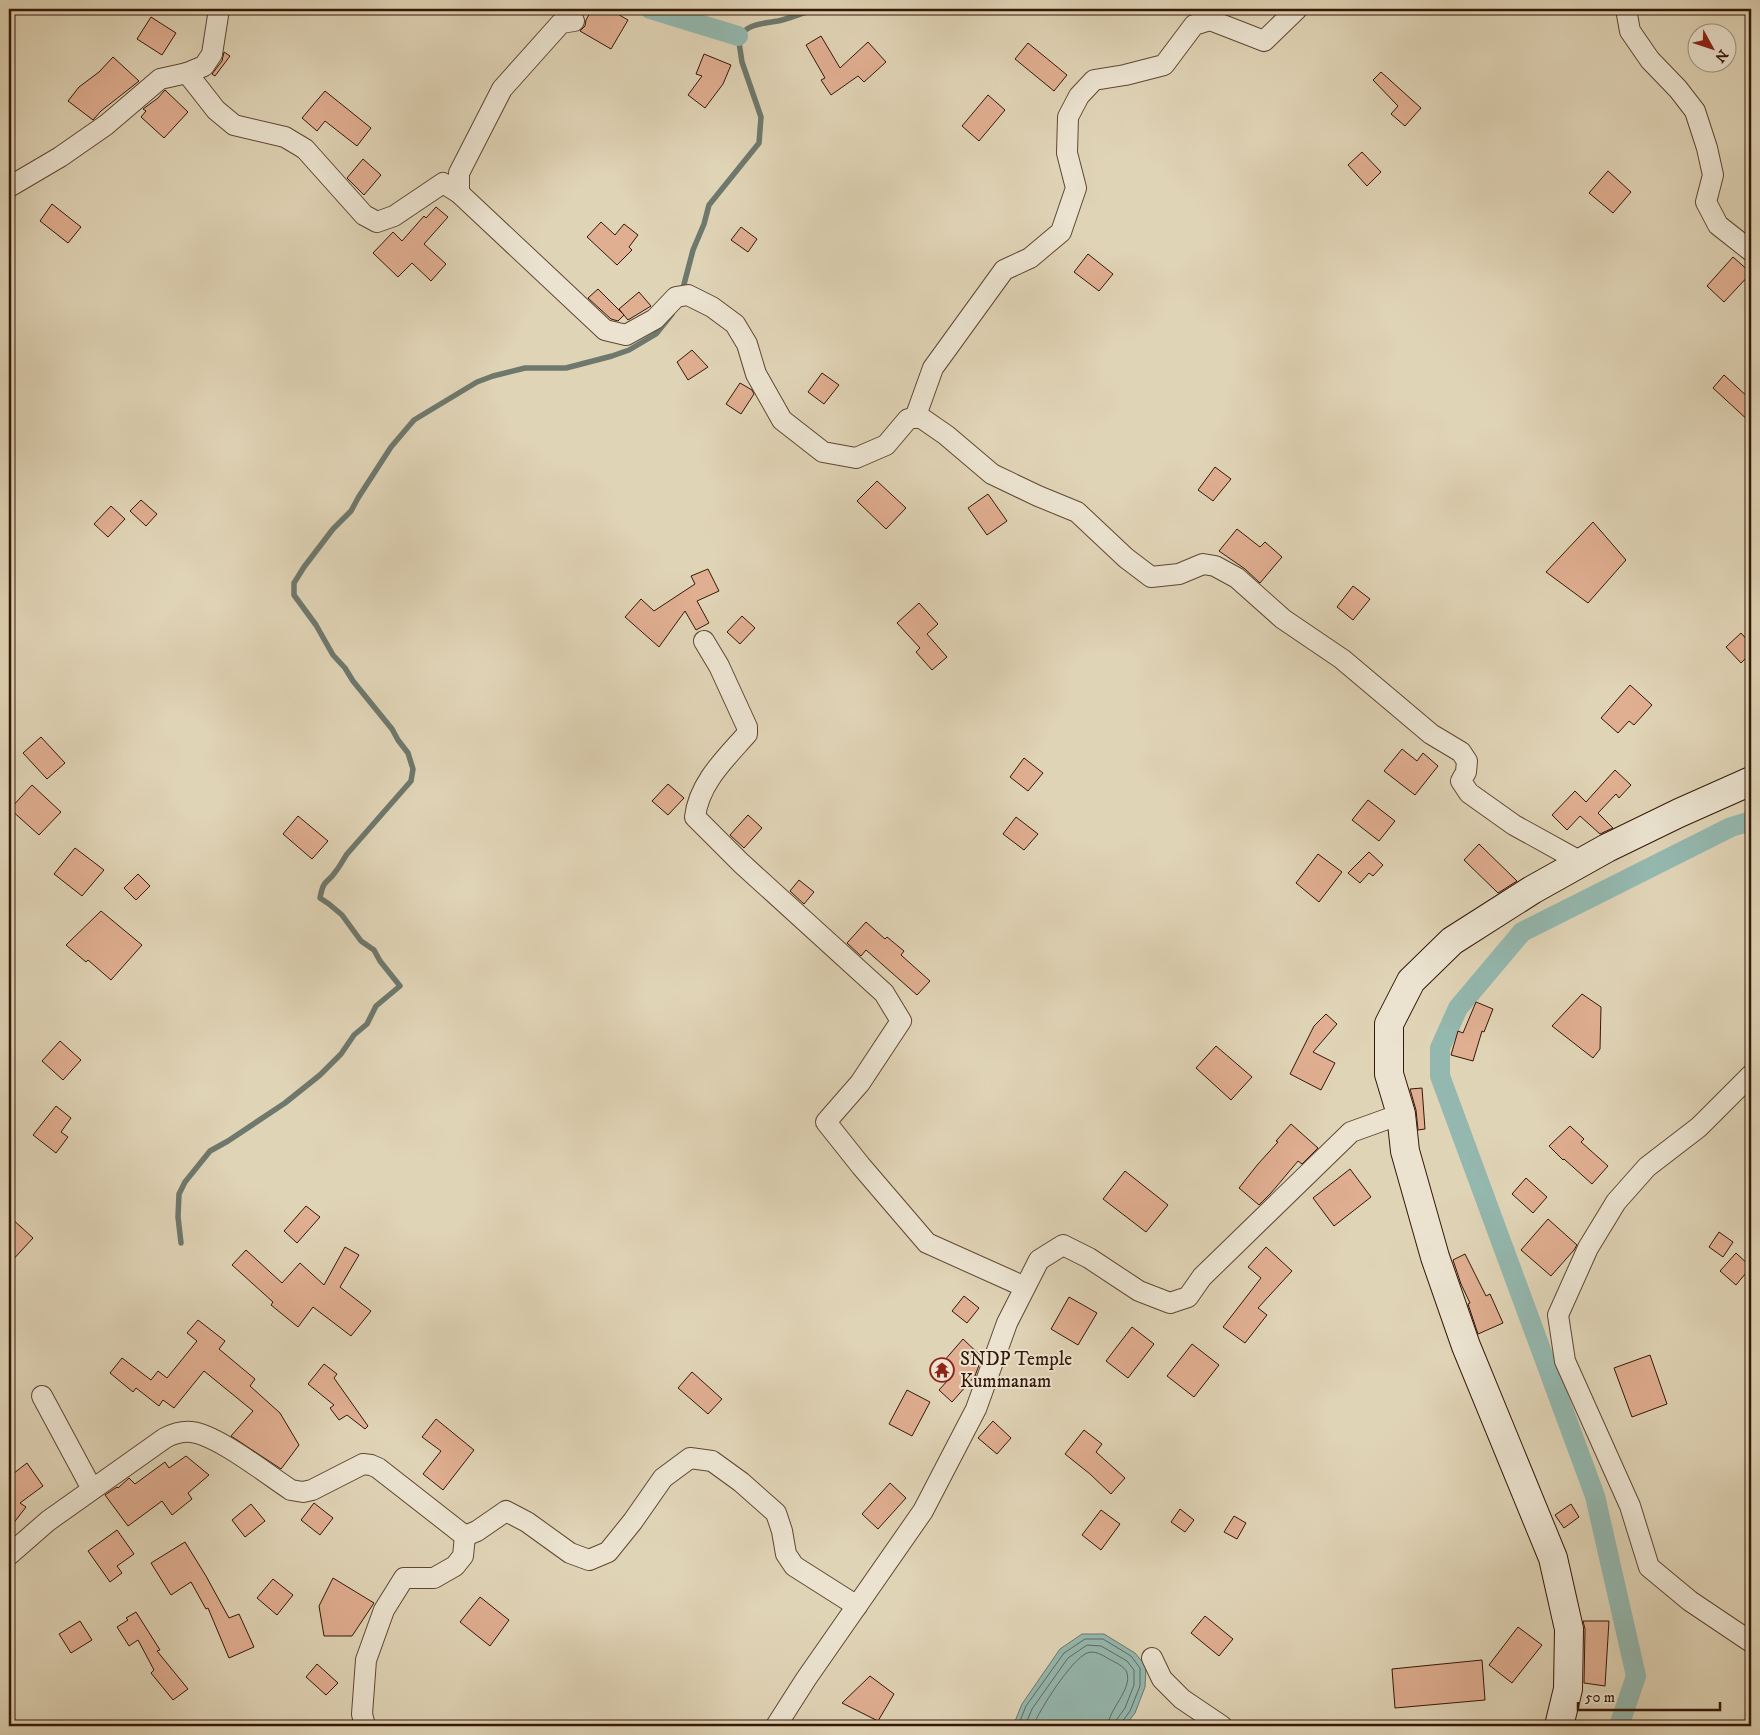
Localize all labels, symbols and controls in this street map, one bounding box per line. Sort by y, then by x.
north arrow [1688,22,1738,72]
text: N [1710,46,1732,66]
place label: SNDP Temple Kummanam [960,1348,1072,1393]
temple icon: SNDP Temple Kummanam [929,1357,955,1383]
scale bar [1578,1680,1720,1712]
text: 50 m [1585,1688,1615,1707]

